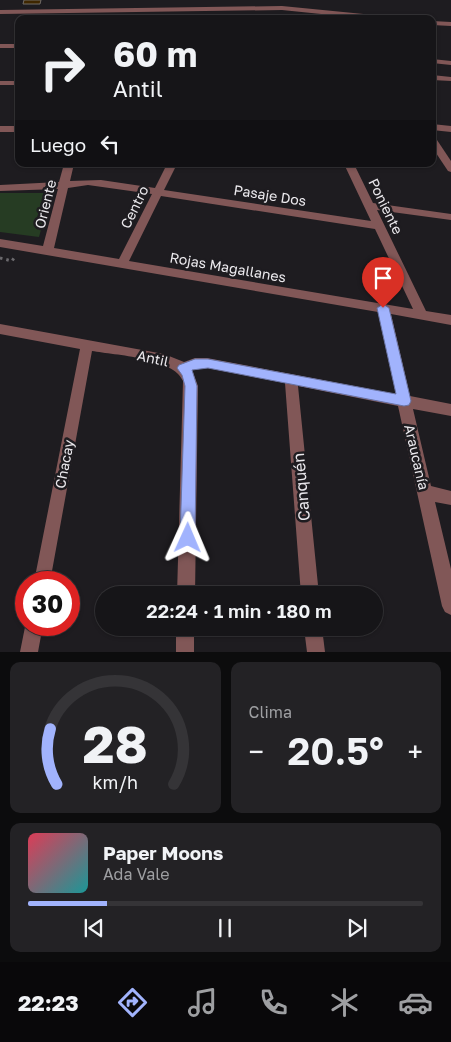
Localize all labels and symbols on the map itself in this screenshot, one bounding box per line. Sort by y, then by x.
street label: Poniente [365,175,407,237]
street label: Oriente [31,178,59,230]
street label: Pasaje Dos [232,181,308,209]
street label: Centro [116,183,152,231]
street label: Rojas Magallanes [168,248,288,286]
pin [362,257,404,308]
street label: Antil [136,346,170,370]
street label: Araucanía [401,422,433,492]
street label: Chacay [51,438,77,490]
street label: Canquén [288,452,314,522]
position arrow [161,511,213,563]
speed limit sign: 30 [15,571,80,636]

